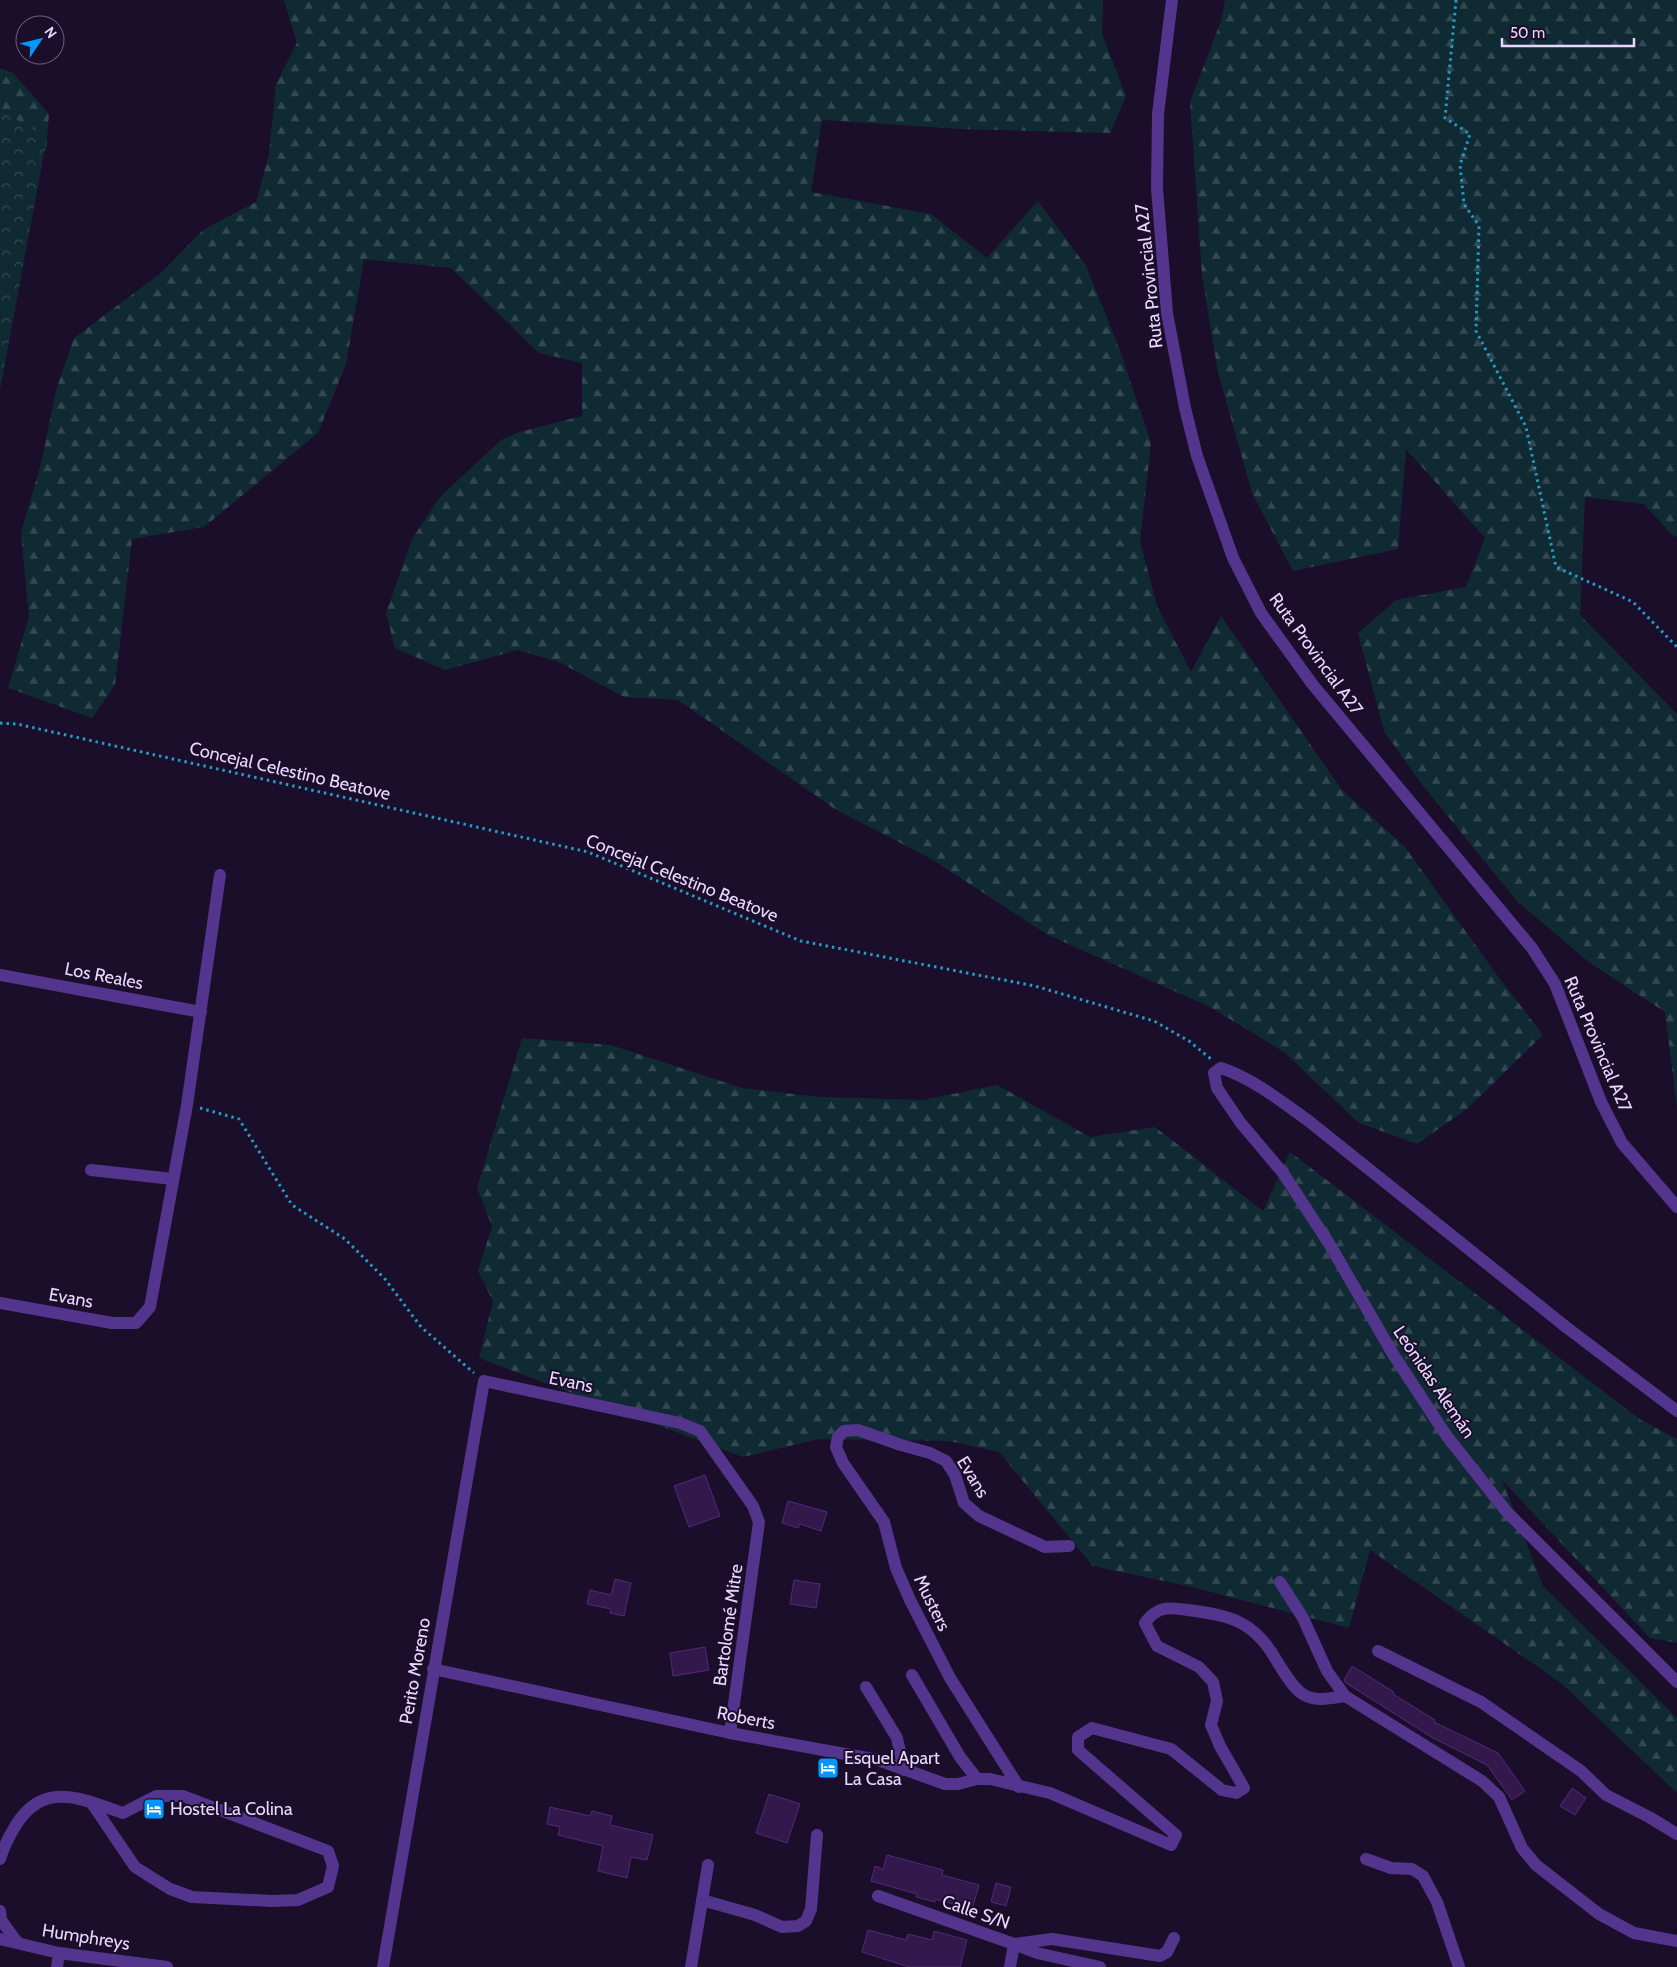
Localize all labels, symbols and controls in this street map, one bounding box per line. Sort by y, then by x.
north arrow [15,15,65,65]
scale bar [1502,15,1634,47]
text: N [40,23,61,42]
text: 50 m [1510,24,1545,42]
street label: Ruta Provincial A27 [1130,203,1168,349]
street label: Ruta Provincial A27 [1264,589,1368,719]
street label: Concejal Celestino Beatove [187,737,393,805]
street label: Concejal Celestino Beatove [583,829,781,927]
street label: Los Reales [63,958,145,994]
street label: Ruta Provincial A27 [1559,973,1637,1115]
street label: Evans [47,1283,95,1313]
street label: Leónidas Alemán [1388,1322,1480,1442]
street label: Evans [547,1367,595,1397]
street label: Evans [952,1452,994,1502]
street label: Bartolomé Mitre [709,1563,747,1687]
street label: Musters [909,1571,955,1635]
street label: Perito Moreno [395,1616,435,1726]
street label: Roberts [715,1702,777,1734]
place label: Esquel Apart La Casa [844,1747,940,1790]
hotel icon: Esquel Apart La Casa [816,1756,840,1780]
hotel icon: Hostel La Colina [142,1797,166,1821]
place label: Hostel La Colina [170,1798,293,1820]
street label: Calle S/N [939,1890,1013,1934]
street label: Humphreys [41,1919,131,1955]

